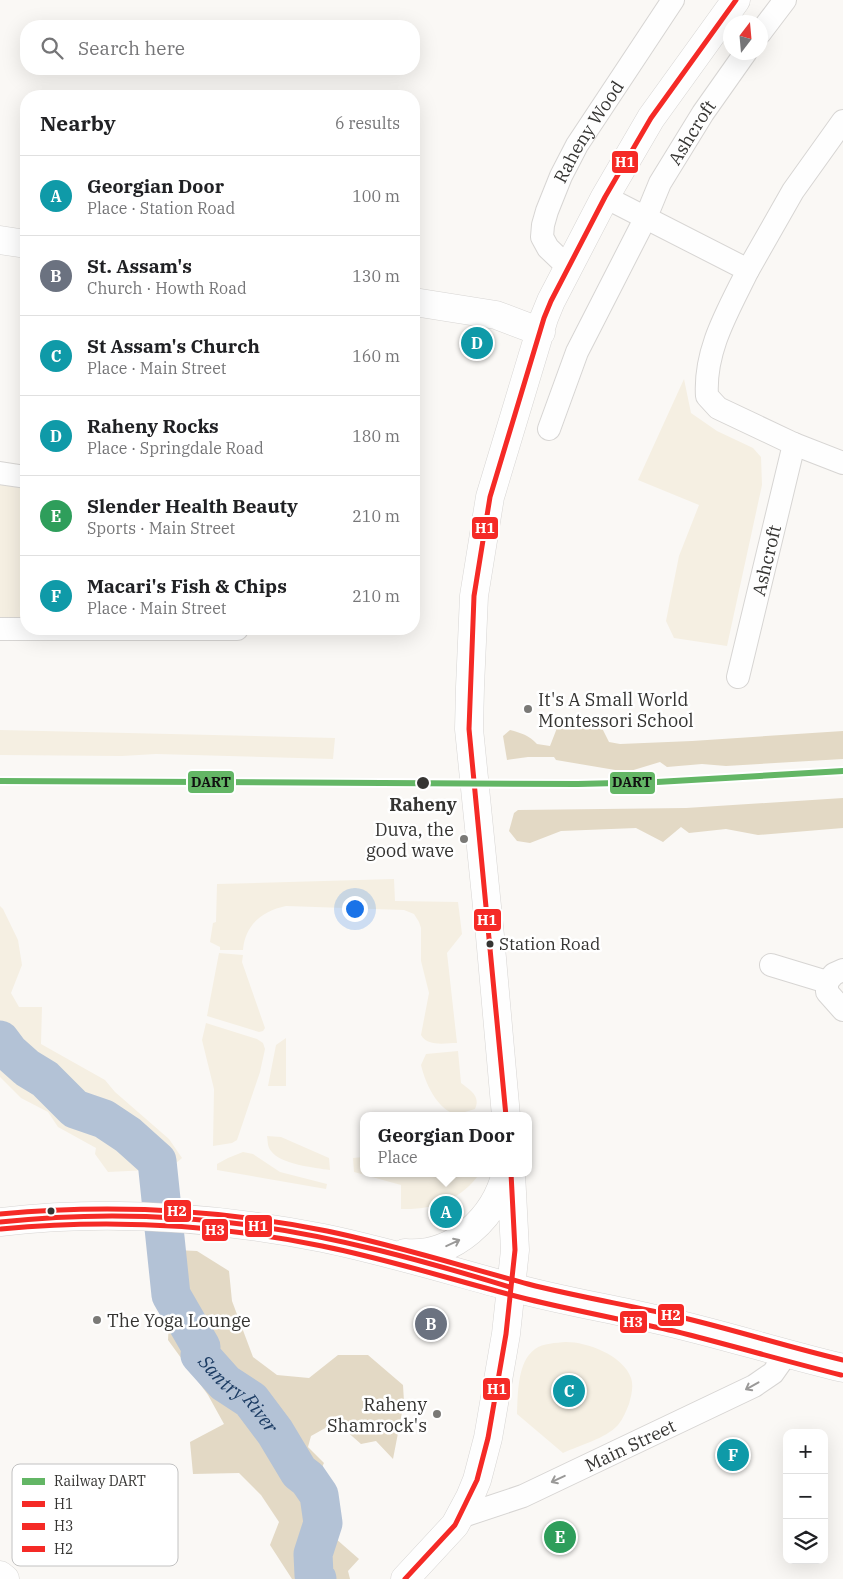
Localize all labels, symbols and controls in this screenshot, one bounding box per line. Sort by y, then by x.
north arrow [723,15,768,60]
search box [20,20,420,75]
icon: search [38,34,66,62]
text: Search here [78,36,185,60]
street label: Raheny Wood [548,76,628,187]
street label: Ashcroft [663,95,720,169]
text: Nearby [40,109,116,137]
text: 6 results [335,113,400,133]
line badge: H1 [611,150,639,174]
text: H1 [615,153,635,171]
text: Georgian Door [87,174,224,198]
text: A [50,186,62,206]
text: 100 m [352,186,400,206]
text: Place · Station Road [87,198,235,218]
text: St. Assam's [87,254,192,278]
text: B [50,266,62,286]
text: 130 m [352,266,400,286]
text: Church · Howth Road [87,278,247,298]
pin: D [461,324,493,362]
text: St Assam's Church [87,334,260,358]
text: C [51,346,61,366]
text: 160 m [352,346,400,366]
text: Place · Main Street [87,358,226,378]
text: Raheny Rocks [87,414,219,438]
text: D [50,426,62,446]
text: 180 m [352,426,400,446]
text: Place · Springdale Road [87,438,264,458]
text: Slender Health Beauty [87,494,298,518]
text: E [51,506,61,526]
text: 210 m [352,506,400,526]
line badge: H1 [471,516,499,540]
text: Sports · Main Street [87,518,235,538]
text: H1 [475,519,495,537]
street label: Ashcroft [746,523,786,598]
text: Macari's Fish & Chips [87,574,287,598]
text: F [51,586,61,606]
text: 210 m [352,586,400,606]
text: Place · Main Street [87,598,226,618]
place label: It's A Small World Montessori School [538,688,694,732]
marker: It's A Small World Montessori School [522,703,534,715]
line badge: DART [187,770,235,794]
line badge: DART [609,771,656,795]
text: DART [191,773,231,791]
text: DART [612,773,652,791]
marker: Raheny [415,775,431,791]
place label: Raheny [389,793,457,816]
place label: Duva, the good wave [366,818,454,862]
marker: Duva, the good wave [458,833,470,845]
your location [342,896,368,922]
line badge: H1 [473,908,502,932]
text: H1 [477,911,497,929]
place label: Station Road [499,933,600,955]
marker: Station Road [485,939,495,949]
popup [360,1112,532,1177]
text: Georgian Door [377,1123,515,1147]
text: Place [377,1147,418,1167]
pin: A [430,1193,462,1231]
line badge: H2 [163,1199,192,1223]
text: H2 [167,1202,187,1220]
unlabelled marker [46,1206,56,1216]
line badge: H1 [244,1214,273,1238]
text: H1 [248,1217,268,1235]
line badge: H3 [201,1218,229,1242]
text: H3 [205,1221,225,1239]
one-way arrow [445,1237,460,1247]
line badge: H2 [657,1303,685,1327]
pin: B [415,1305,447,1343]
text: H2 [661,1306,681,1324]
place label: The Yoga Lounge [107,1309,251,1332]
line badge: H3 [619,1310,648,1334]
text: H3 [623,1313,643,1331]
marker: The Yoga Lounge [91,1314,103,1326]
water label: Santry River [193,1349,284,1438]
pin: C [553,1372,585,1410]
line badge: H1 [482,1377,511,1401]
text: H1 [487,1380,507,1398]
one-way arrow [745,1382,760,1391]
place label: Raheny Shamrock's [327,1393,427,1437]
marker: Raheny Shamrock's [431,1408,443,1420]
street label: Main Street [581,1414,679,1476]
map controls [783,1429,828,1564]
button: + [783,1429,828,1474]
pin: F [717,1436,749,1474]
legend [12,1464,178,1566]
text: Railway DART [54,1472,146,1490]
one-way arrow [551,1474,566,1484]
button: − [783,1474,828,1519]
text: H1 [54,1495,73,1513]
text: H3 [54,1517,73,1535]
pin: E [544,1518,576,1556]
button: layers [783,1519,828,1564]
text: H2 [54,1540,73,1558]

